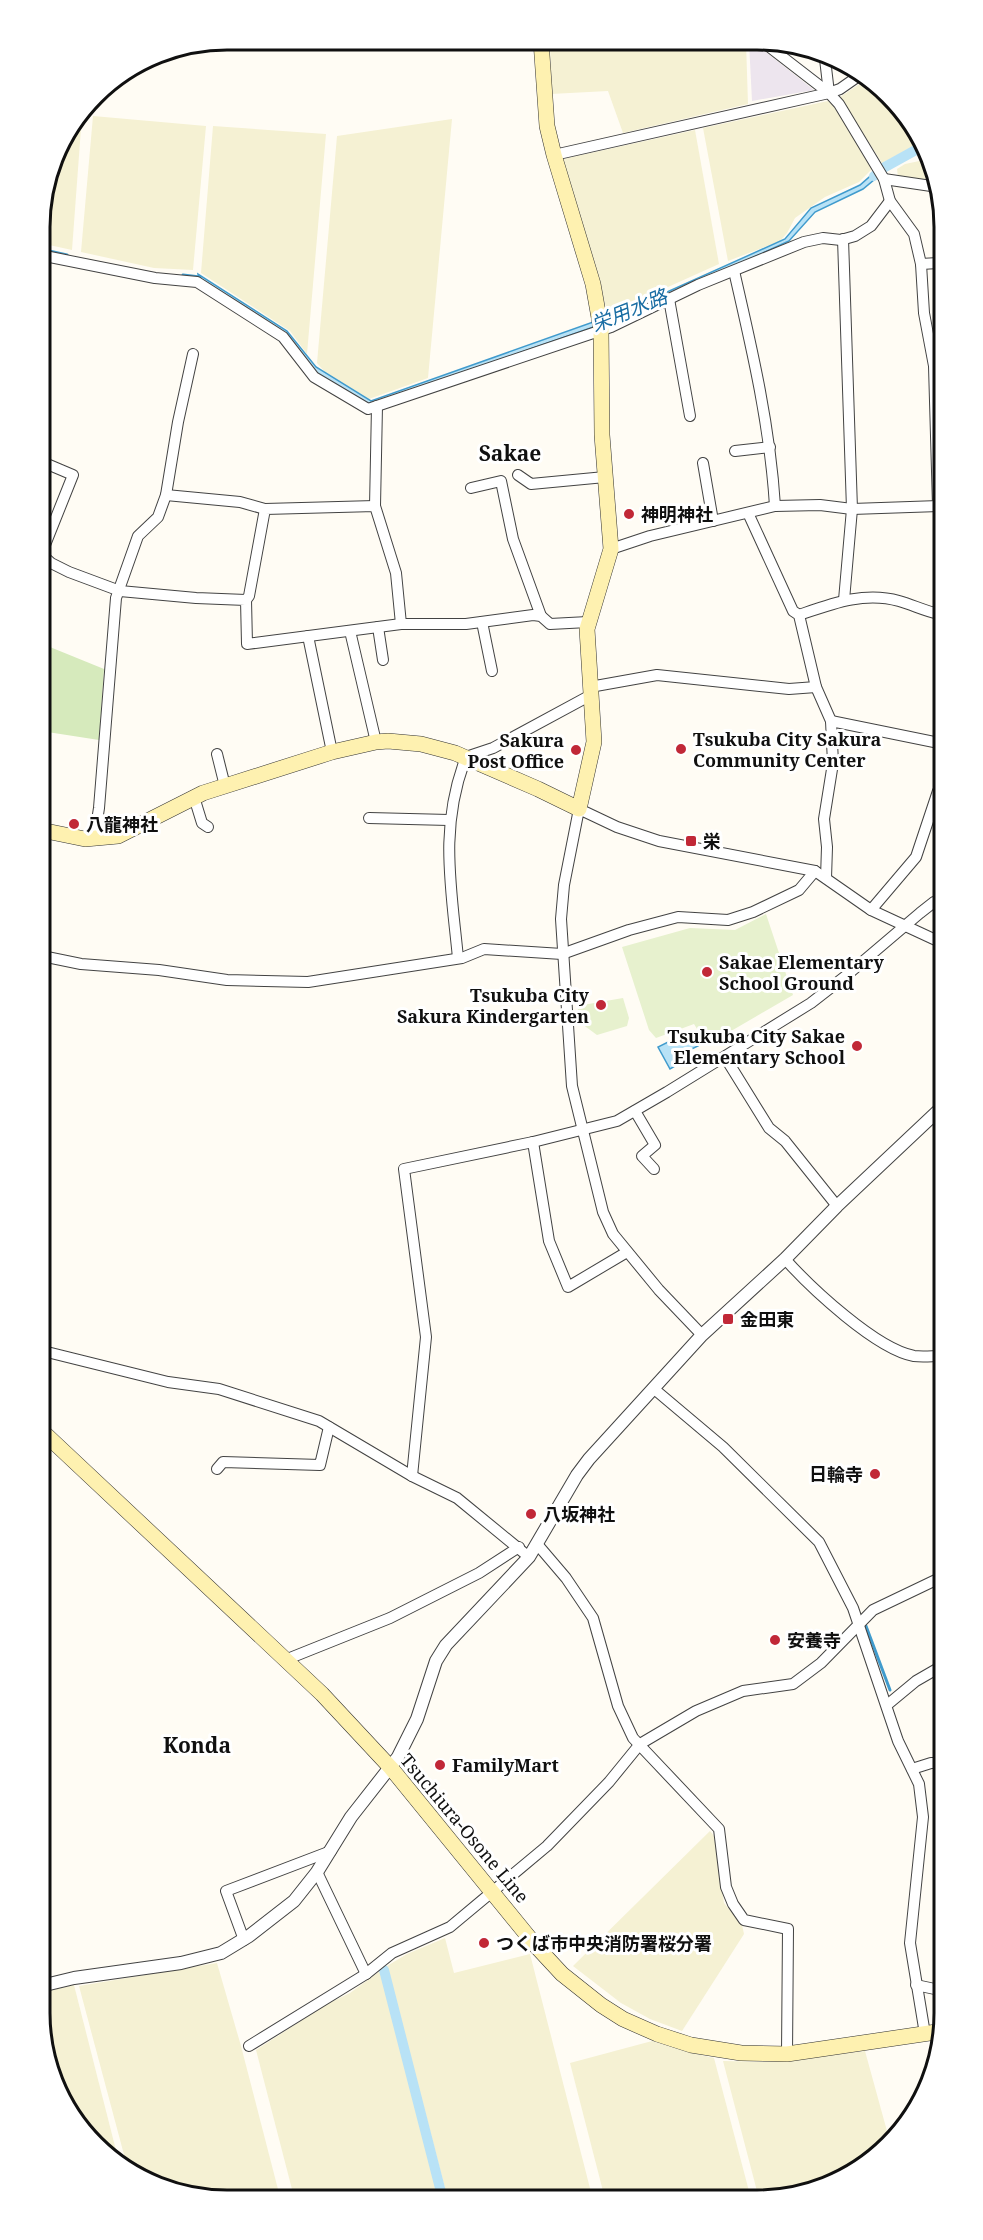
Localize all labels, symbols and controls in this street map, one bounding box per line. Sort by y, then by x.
water label: 栄用水路 [587,282,673,338]
district label: Sakae [479,439,541,467]
place label: 神明神社 [641,502,713,526]
marker: 神明神社 [622,507,636,521]
place label: Tsukuba City Sakura Community Center [693,727,881,772]
place label: Sakura Post Office [468,728,564,773]
marker: Tsukuba City Sakura Community Center [674,742,688,756]
marker: Sakura Post Office [569,743,583,757]
place label: 八龍神社 [86,812,158,836]
marker: 八龍神社 [67,817,81,831]
place label: 栄 [703,829,721,853]
marker: 栄 [684,834,698,848]
place label: Sakae Elementary School Ground [719,950,884,995]
marker: Sakae Elementary School Ground [700,965,714,979]
place label: Tsukuba City Sakura Kindergarten [397,983,590,1028]
marker: Tsukuba City Sakura Kindergarten [594,998,608,1012]
place label: Tsukuba City Sakae Elementary School [667,1024,846,1069]
marker: Tsukuba City Sakae Elementary School [850,1039,864,1053]
place label: 金田東 [740,1307,794,1331]
marker: 金田東 [721,1312,735,1326]
place label: 日輪寺 [809,1462,863,1486]
marker: 日輪寺 [868,1467,882,1481]
place label: 八坂神社 [543,1502,615,1526]
marker: 八坂神社 [524,1507,538,1521]
place label: 安養寺 [787,1628,841,1652]
marker: 安養寺 [768,1633,782,1647]
district label: Konda [163,1731,231,1759]
street label: Tsuchiura-Osone Line [395,1748,535,1908]
place label: FamilyMart [452,1753,559,1777]
marker: FamilyMart [433,1758,447,1772]
place label: つくば市中央消防署桜分署 [496,1931,712,1955]
marker: つくば市中央消防署桜分署 [477,1936,491,1950]

